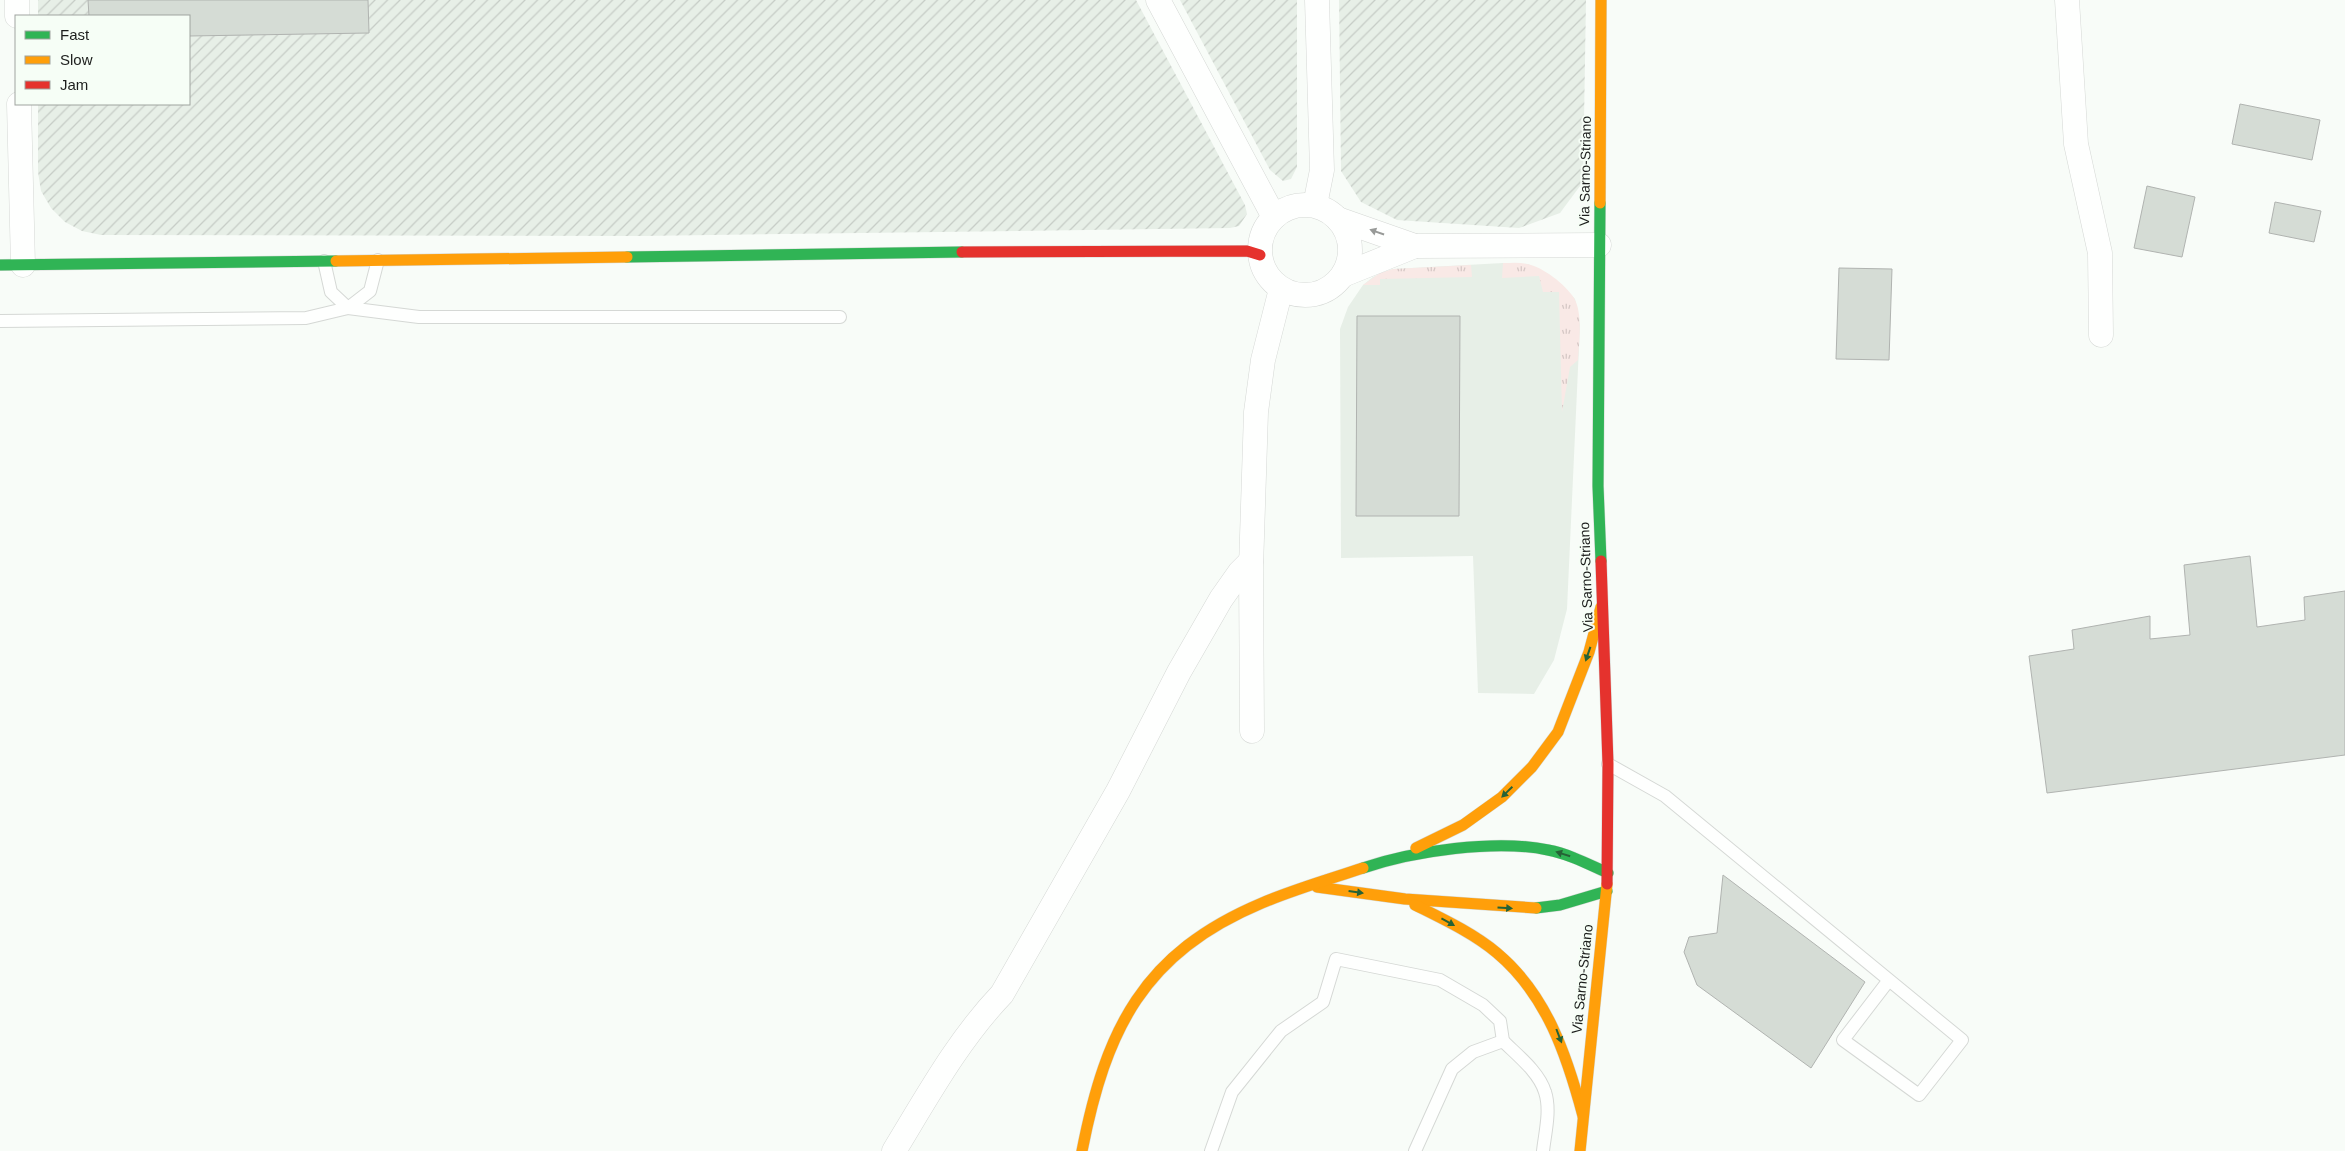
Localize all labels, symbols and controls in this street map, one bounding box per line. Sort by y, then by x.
legend [15,15,190,105]
text: Fast [60,26,90,43]
text: Slow [60,51,93,68]
text: Jam [60,76,88,93]
street label: Via Sarno-Striano [1576,116,1594,226]
one-way arrow [1369,228,1384,235]
street label: Via Sarno-Striano [1576,521,1596,632]
one-way arrow [1584,647,1592,662]
one-way arrow [1501,786,1513,798]
one-way arrow [1555,850,1570,858]
one-way arrow [1349,889,1365,897]
one-way arrow [1498,905,1514,913]
one-way arrow [1441,918,1454,927]
street label: Via Sarno-Striano [1568,923,1596,1035]
one-way arrow [1555,1029,1563,1044]

